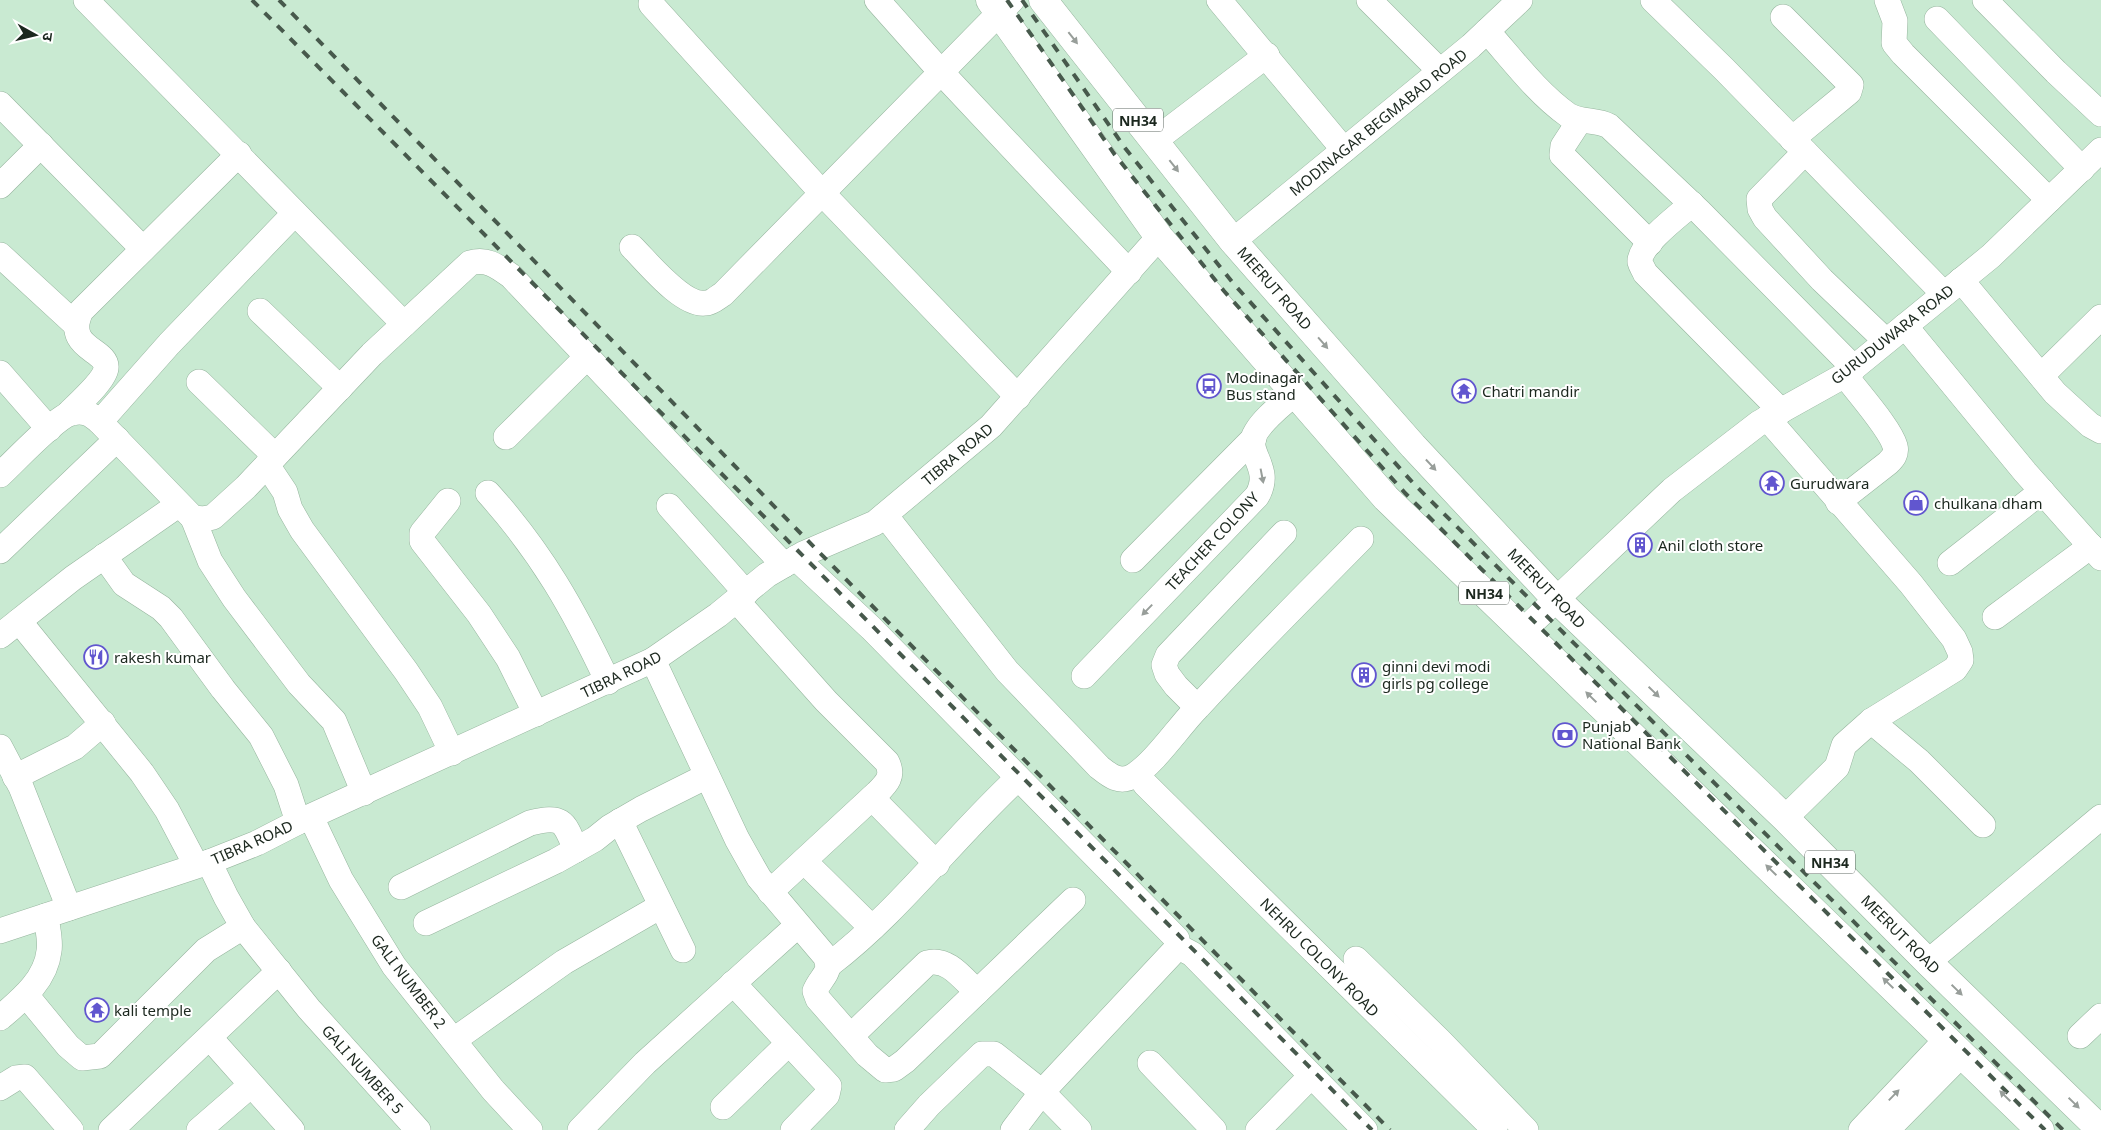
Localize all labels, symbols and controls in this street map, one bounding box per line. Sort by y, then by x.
north arrow [10,10,60,60]
text: उ [38,31,58,43]
one-way arrow [1068,31,1078,45]
street label: MODINAGAR BEGMABAD ROAD [1285,44,1471,200]
road number: NH34 [1113,108,1163,132]
one-way arrow [1168,159,1179,172]
street label: MEERUT ROAD [1233,242,1317,334]
street label: GURUDUWARA ROAD [1826,280,1958,388]
one-way arrow [1317,337,1329,349]
place label: Modinagar Bus stand [1226,367,1303,404]
bus stop icon: Modinagar Bus stand [1196,373,1222,399]
temple icon: Chatri mandir [1451,378,1477,404]
place label: Chatri mandir [1482,381,1580,401]
street label: TIBRA ROAD [917,418,997,490]
one-way arrow [1425,458,1437,470]
one-way arrow [1258,468,1266,484]
temple icon: Gurudwara [1759,470,1785,496]
place label: Gurudwara [1790,473,1869,493]
street label: TEACHER COLONY [1161,487,1263,595]
shop icon: chulkana dham [1903,490,1929,516]
place label: chulkana dham [1934,493,2043,513]
building icon: Anil cloth store [1627,532,1653,558]
place label: Anil cloth store [1658,535,1763,555]
street label: MEERUT ROAD [1504,544,1590,632]
road number: NH34 [1459,582,1509,604]
one-way arrow [1141,603,1153,615]
restaurant icon: rakesh kumar [83,644,109,670]
street label: TIBRA ROAD [577,646,665,702]
place label: rakesh kumar [114,647,211,667]
place label: ginni devi modi girls pg college [1382,656,1490,693]
building icon: ginni devi modi girls pg college [1351,662,1377,688]
one-way arrow [1647,686,1659,698]
one-way arrow [1585,691,1597,703]
place label: Punjab National Bank [1582,716,1681,753]
bank icon: Punjab National Bank [1552,722,1578,748]
street label: TIBRA ROAD [208,815,296,869]
road number: NH34 [1805,850,1855,874]
one-way arrow [1765,865,1777,877]
street label: MEERUT ROAD [1857,890,1945,978]
street label: NEHRU COLONY ROAD [1256,893,1384,1021]
street label: GALI NUMBER 2 [367,930,451,1032]
one-way arrow [1882,977,1894,989]
one-way arrow [1951,984,1963,996]
temple icon: kali temple [84,997,110,1023]
place label: kali temple [114,1000,192,1020]
street label: GALI NUMBER 5 [318,1020,408,1118]
one-way arrow [1888,1089,1900,1101]
one-way arrow [1999,1090,2011,1102]
one-way arrow [2067,1097,2079,1109]

